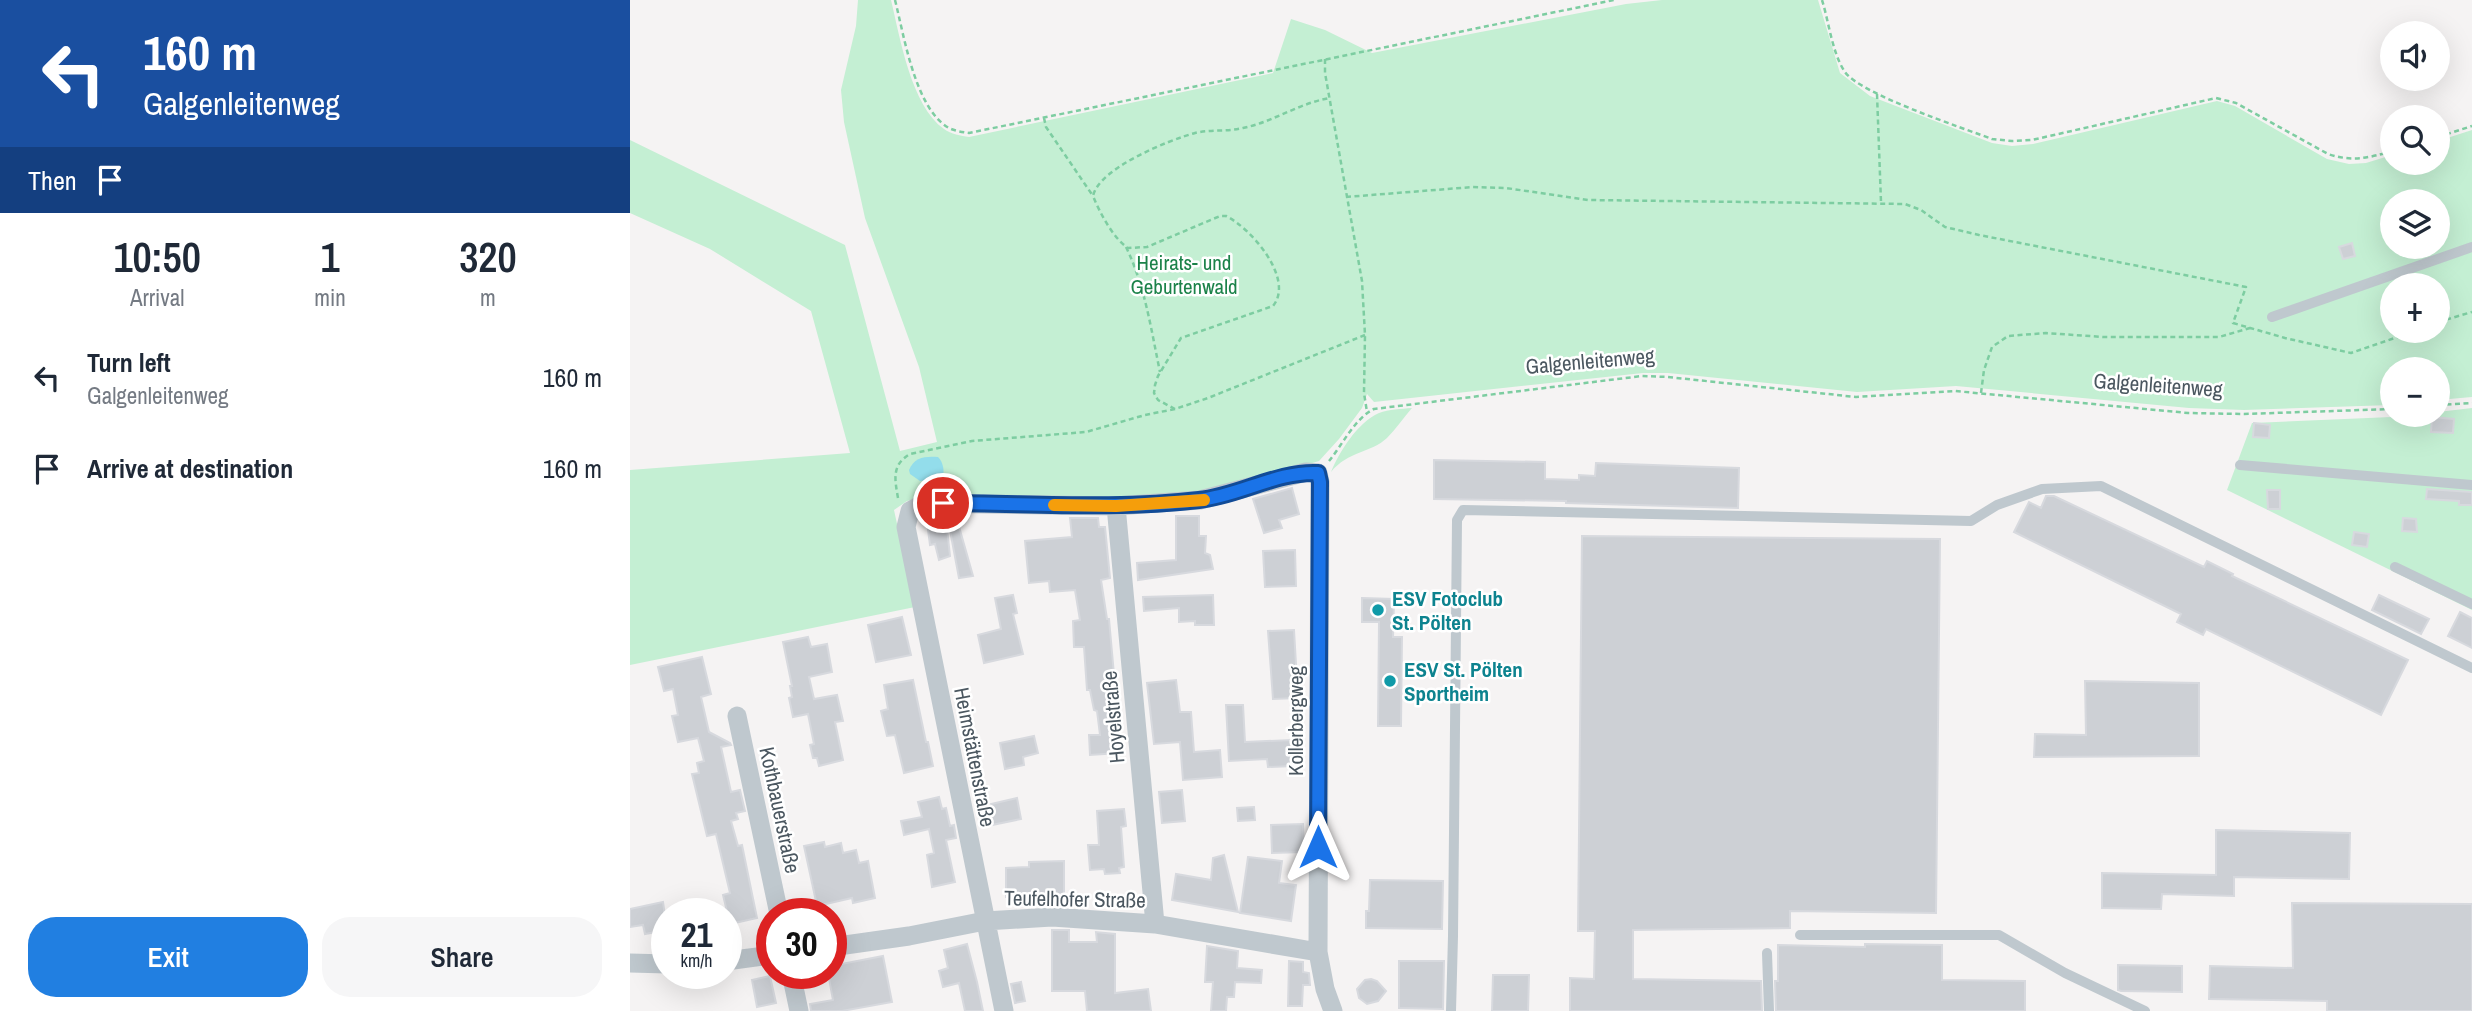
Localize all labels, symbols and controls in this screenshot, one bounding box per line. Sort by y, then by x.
text: 160 m [143,19,257,85]
map controls [2380,21,2450,427]
button: sound [2380,21,2450,91]
icon: left [28,28,119,119]
text: Galgenleitenweg [143,82,340,125]
button: search [2380,105,2450,175]
icon: arrive [91,161,129,199]
text: Then [28,163,77,198]
button: layers [2380,189,2450,259]
text: 10:50 [113,229,201,285]
text: 1 [320,229,340,285]
text: 320 [459,229,517,285]
park label: Heirats- und Geburtenwald [1130,248,1238,301]
button: + [2380,273,2450,343]
text: Arrival [130,282,184,313]
text: min [314,282,346,313]
text: m [480,282,496,313]
street label: Galgenleitenweg [1524,341,1656,381]
text: Turn left [87,345,171,380]
button: − [2380,357,2450,427]
icon: left [28,359,66,397]
text: 160 m [543,360,602,395]
street label: Galgenleitenweg [2093,366,2224,404]
text: Galgenleitenweg [87,380,229,411]
icon: arrive [28,450,66,488]
text: Arrive at destination [87,451,293,486]
text: 160 m [543,451,602,486]
pin [913,473,973,533]
icon: arrive [924,484,962,522]
place label: ESV Fotoclub St. Pölten [1392,584,1503,637]
marker: ESV Fotoclub St. Pölten [1370,602,1386,618]
place label: ESV St. Pölten Sportheim [1404,655,1523,708]
street label: Kollerbergweg [1281,666,1310,776]
street label: Hoyelstraße [1095,669,1131,765]
marker: ESV St. Pölten Sportheim [1382,673,1398,689]
street label: Heimstättenstraße [947,685,1003,829]
street label: Kothbauerstraße [752,744,808,876]
position arrow [1281,810,1355,884]
street label: Teufelhofer Straße [1004,883,1146,915]
speed limit sign: 30 [756,898,847,989]
text: 21 [681,911,712,958]
button: Exit [28,917,308,997]
button: Share [322,917,602,997]
text: km/h [681,948,713,973]

